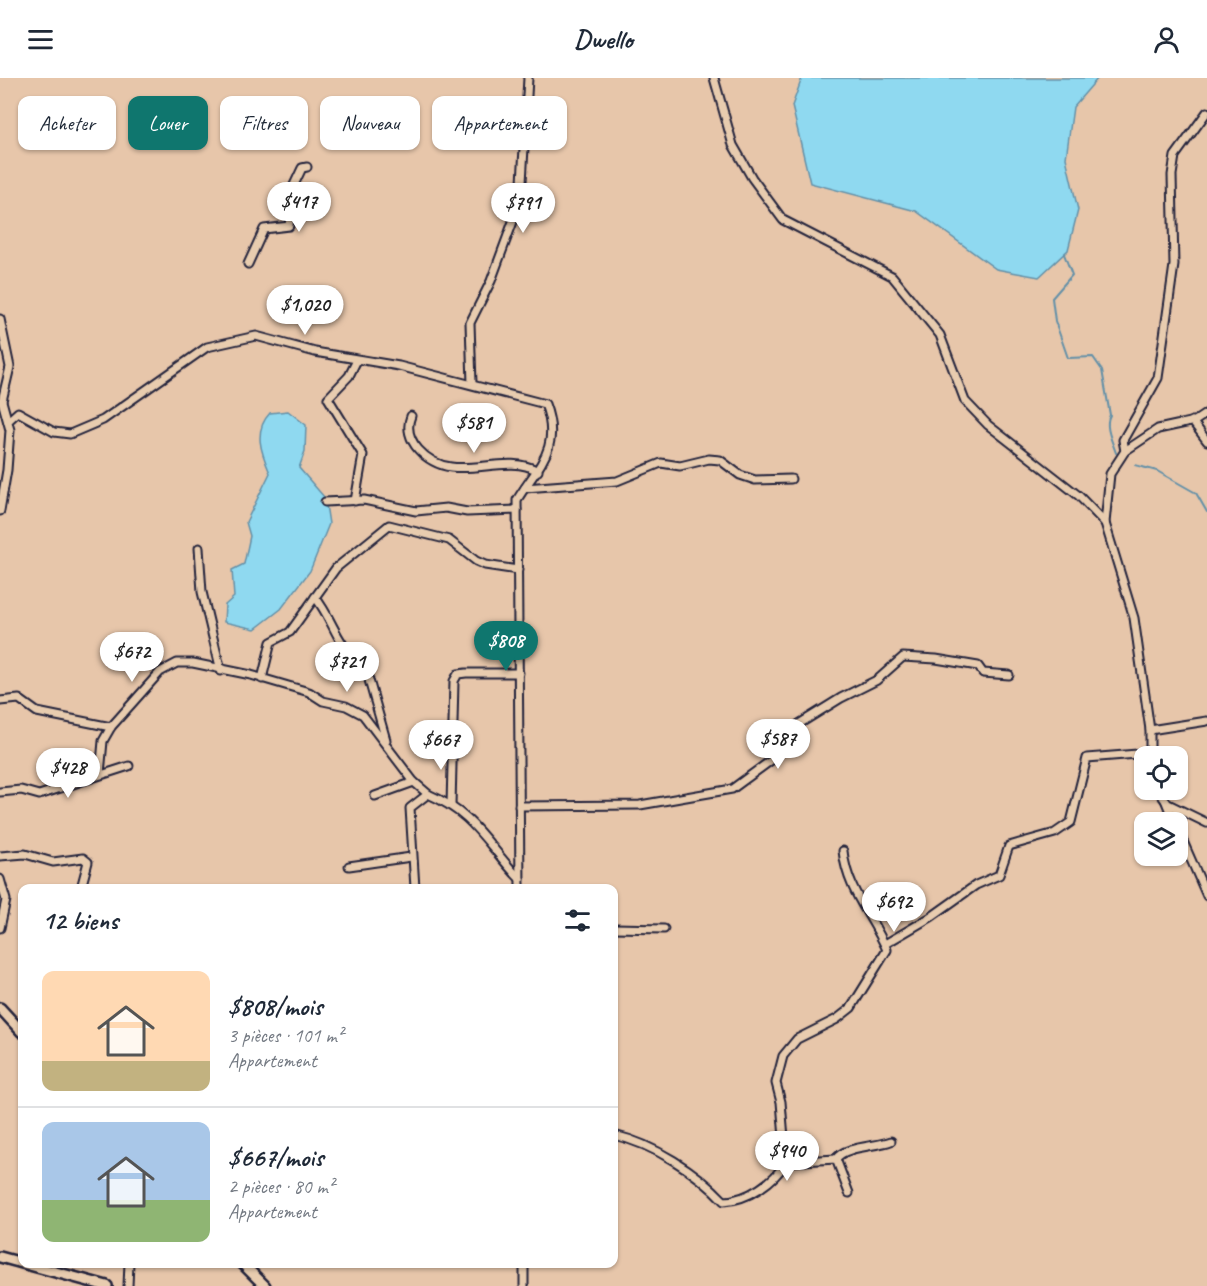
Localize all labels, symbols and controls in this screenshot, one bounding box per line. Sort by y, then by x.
text: Dwello [574,22,633,56]
icon: menu [24,23,57,56]
icon: person [1150,23,1183,56]
chip: Acheter [18,96,116,150]
chip: Louer [128,96,208,150]
chip: Filtres [220,96,308,150]
chip: Nouveau [320,96,420,150]
chip: Appartement [432,96,567,150]
pin: $417 [263,182,335,233]
pin: $791 [487,183,559,234]
text: $417 [281,189,317,214]
text: $791 [505,190,541,215]
pin: $1,020 [256,285,354,336]
text: $1,020 [281,292,329,317]
pin: $581 [438,403,510,454]
text: $581 [456,410,492,435]
pin: $808 [470,621,542,672]
text: $808 [488,628,524,653]
pin: $672 [96,632,168,683]
text: $672 [114,639,150,664]
pin: $721 [311,642,383,693]
text: $721 [329,649,365,674]
pin: $587 [742,719,814,770]
pin: $667 [405,720,477,771]
text: $587 [760,726,796,751]
text: $667 [423,727,459,752]
map controls [1134,746,1188,866]
button: locate [1134,746,1188,800]
pin: $428 [32,748,104,799]
text: $428 [50,755,86,780]
button: layers [1134,812,1188,866]
pin: $692 [858,882,930,933]
text: $692 [876,889,912,914]
text: 12 biens [42,904,118,937]
icon: filters [561,904,594,937]
text: $808/mois [228,990,322,1023]
icon: home [90,995,162,1067]
text: 3 pièces · 101 m² [228,1023,343,1048]
text: Appartement [228,1048,317,1073]
pin: $940 [751,1131,823,1182]
text: $940 [769,1138,805,1163]
text: $667/mois [228,1141,323,1174]
icon: home [90,1146,162,1218]
text: 2 pièces · 80 m² [228,1174,334,1199]
text: Appartement [228,1199,317,1224]

